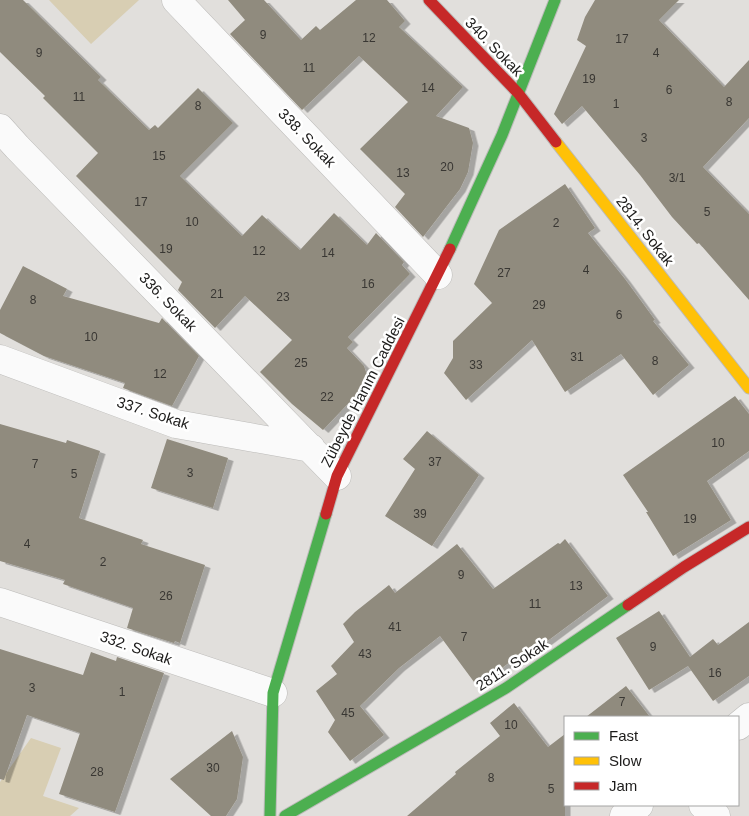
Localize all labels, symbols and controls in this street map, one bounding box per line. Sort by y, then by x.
street label: 340. Sokak [462,14,527,80]
house number: 9 [260,28,267,42]
house number: 12 [362,31,376,45]
house number: 17 [615,32,629,46]
house number: 9 [36,46,43,60]
house number: 4 [653,46,660,60]
house number: 11 [303,61,316,75]
house number: 19 [582,72,596,86]
house number: 14 [421,81,435,95]
house number: 6 [666,83,673,97]
house number: 11 [73,90,86,104]
house number: 8 [726,95,733,109]
house number: 1 [613,97,620,111]
house number: 8 [195,99,202,113]
street label: 338. Sokak [275,105,340,171]
house number: 3 [641,131,648,145]
house number: 15 [152,149,166,163]
house number: 20 [440,160,454,174]
house number: 13 [396,166,410,180]
house number: 3/1 [669,171,686,185]
street label: 2814. Sokak [613,193,678,269]
house number: 17 [134,195,148,209]
house number: 5 [704,205,711,219]
house number: 10 [185,215,199,229]
house number: 2 [553,216,560,230]
house number: 19 [159,242,173,256]
house number: 12 [252,244,266,258]
house number: 14 [321,246,335,260]
house number: 4 [583,263,590,277]
house number: 27 [497,266,511,280]
street label: 336. Sokak [136,269,201,335]
house number: 16 [361,277,375,291]
house number: 21 [210,287,224,301]
house number: 23 [276,290,290,304]
house number: 8 [30,293,37,307]
house number: 29 [532,298,546,312]
house number: 6 [616,308,623,322]
street label: Zübeyde Hanım Caddesi [317,314,408,470]
house number: 10 [84,330,98,344]
house number: 31 [570,350,584,364]
house number: 8 [652,354,659,368]
house number: 25 [294,356,308,370]
house number: 33 [469,358,483,372]
house number: 12 [153,367,167,381]
house number: 22 [320,390,334,404]
street label: 337. Sokak [115,393,192,432]
house number: 10 [711,436,725,450]
house number: 37 [428,455,442,469]
house number: 7 [32,457,39,471]
house number: 3 [187,466,194,480]
house number: 5 [71,467,78,481]
house number: 39 [413,507,427,521]
house number: 19 [683,512,697,526]
house number: 4 [24,537,31,551]
house number: 2 [100,555,107,569]
house number: 9 [458,568,465,582]
house number: 13 [569,579,583,593]
house number: 26 [159,589,173,603]
house number: 11 [529,597,542,611]
house number: 41 [388,620,402,634]
street label: 332. Sokak [98,627,175,668]
house number: 7 [461,630,468,644]
street label: 2811. Sokak [473,635,551,694]
house number: 9 [650,640,657,654]
house number: 43 [358,647,372,661]
house number: 16 [708,666,722,680]
house number: 3 [29,681,36,695]
house number: 1 [119,685,126,699]
house number: 7 [619,695,626,709]
house number: 45 [341,706,355,720]
legend [564,716,739,806]
house number: 10 [504,718,518,732]
text: Fast [609,727,639,744]
text: Slow [609,752,642,769]
house number: 30 [206,761,220,775]
house number: 28 [90,765,104,779]
house number: 8 [488,771,495,785]
text: Jam [609,777,637,794]
house number: 5 [548,782,555,796]

